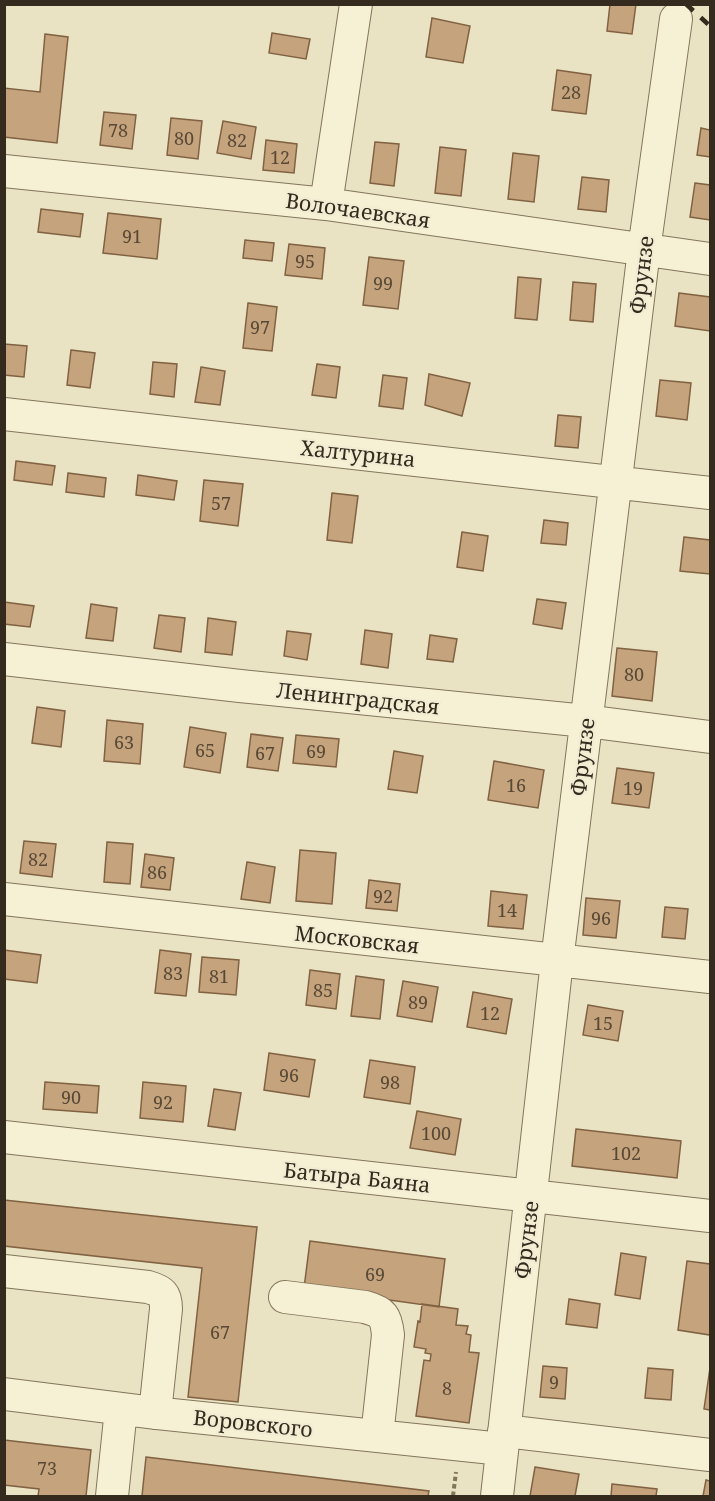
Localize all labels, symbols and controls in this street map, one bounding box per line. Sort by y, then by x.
house number: 28 [561,80,581,104]
house number: 78 [108,118,128,142]
house number: 80 [174,126,194,150]
house number: 82 [227,128,247,152]
house number: 12 [270,145,290,169]
street label: Волочаевская [284,186,432,234]
house number: 91 [122,224,142,248]
street label: Фрунзе [622,234,660,316]
house number: 95 [295,249,315,273]
house number: 99 [373,271,393,295]
house number: 97 [250,315,270,339]
street label: Халтурина [299,433,417,473]
house number: 57 [211,491,231,515]
house number: 80 [624,662,644,686]
street label: Ленинградская [275,676,441,720]
street label: Фрунзе [563,716,601,798]
house number: 63 [114,730,134,754]
house number: 65 [195,738,215,762]
house number: 69 [306,739,326,763]
house number: 67 [255,741,275,765]
house number: 16 [506,773,526,797]
house number: 19 [623,776,643,800]
house number: 82 [28,847,48,871]
house number: 86 [147,860,167,884]
house number: 92 [373,884,393,908]
house number: 14 [497,898,517,922]
house number: 96 [591,906,611,930]
street label: Московская [293,919,421,959]
house number: 83 [163,961,183,985]
house number: 81 [209,964,229,988]
house number: 85 [313,978,333,1002]
house number: 89 [408,990,428,1014]
house number: 12 [480,1001,500,1025]
house number: 15 [593,1011,613,1035]
house number: 96 [279,1063,299,1087]
house number: 98 [380,1070,400,1094]
house number: 90 [61,1085,81,1109]
house number: 92 [153,1090,173,1114]
house number: 100 [421,1121,451,1145]
house number: 102 [611,1141,641,1165]
street label: Батыра Баяна [282,1155,432,1199]
street label: Фрунзе [507,1199,545,1281]
house number: 69 [365,1262,385,1286]
house number: 67 [210,1320,230,1344]
house number: 9 [549,1370,559,1394]
house number: 8 [442,1376,452,1400]
street label: Воровского [192,1403,314,1443]
house number: 73 [37,1456,57,1480]

